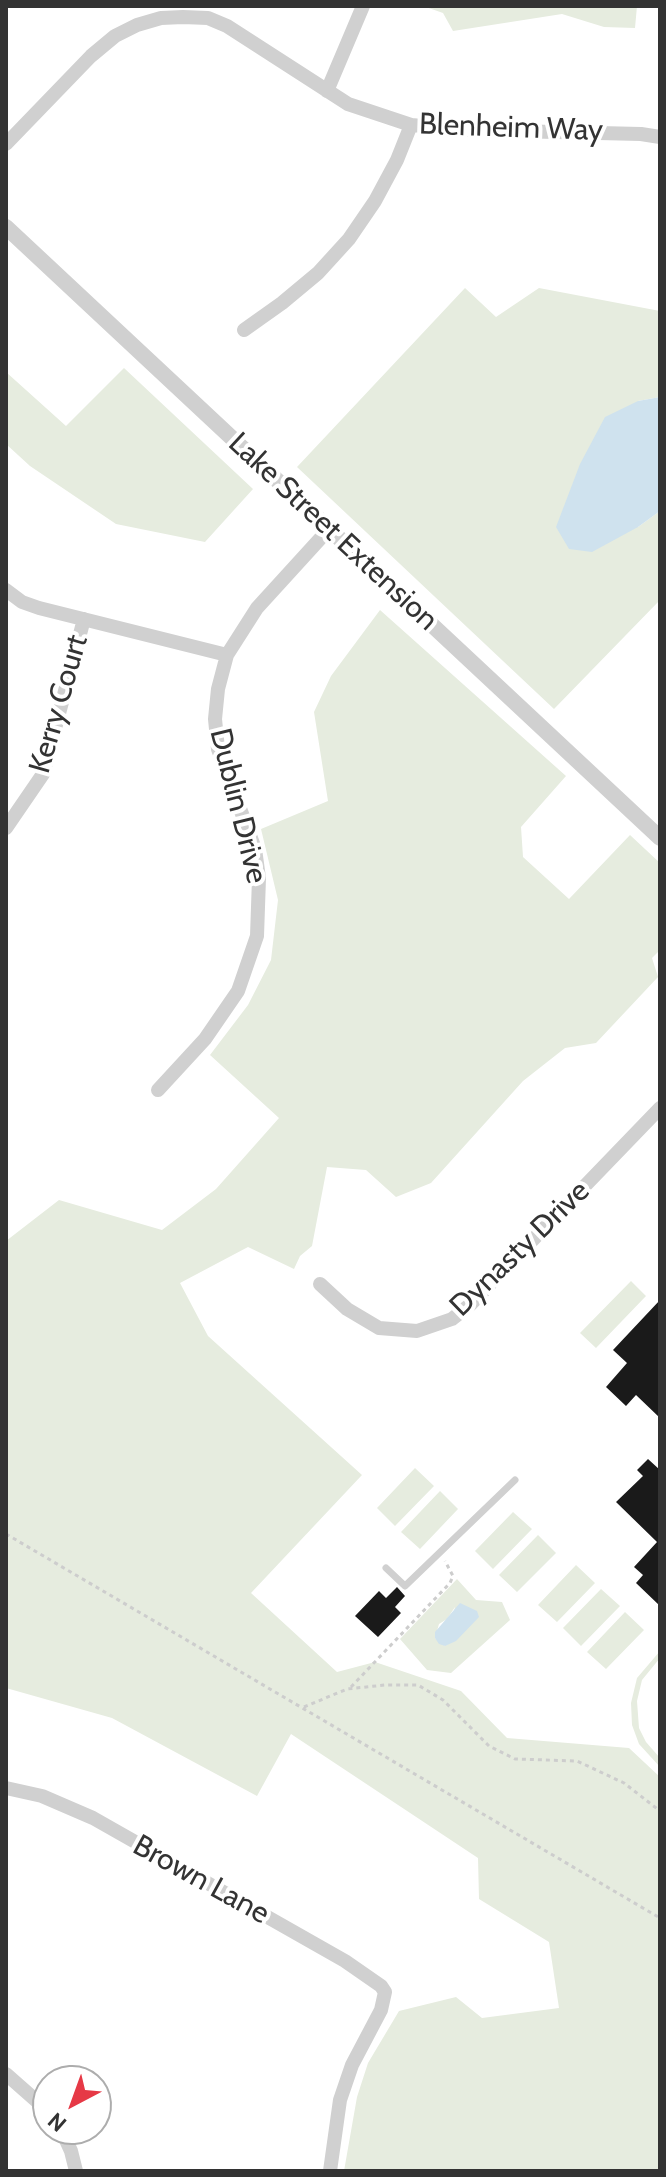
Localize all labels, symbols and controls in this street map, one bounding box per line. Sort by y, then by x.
street label: Blenheim Way [418,107,604,149]
street label: Lake Street Extension [221,426,445,638]
street label: Kerry Court [22,631,96,777]
street label: Dublin Drive [201,725,275,887]
street label: Dynasty Drive [443,1174,597,1324]
street label: Brown Lane [127,1828,275,1932]
north arrow [32,2065,112,2145]
text: N [43,2107,72,2137]

